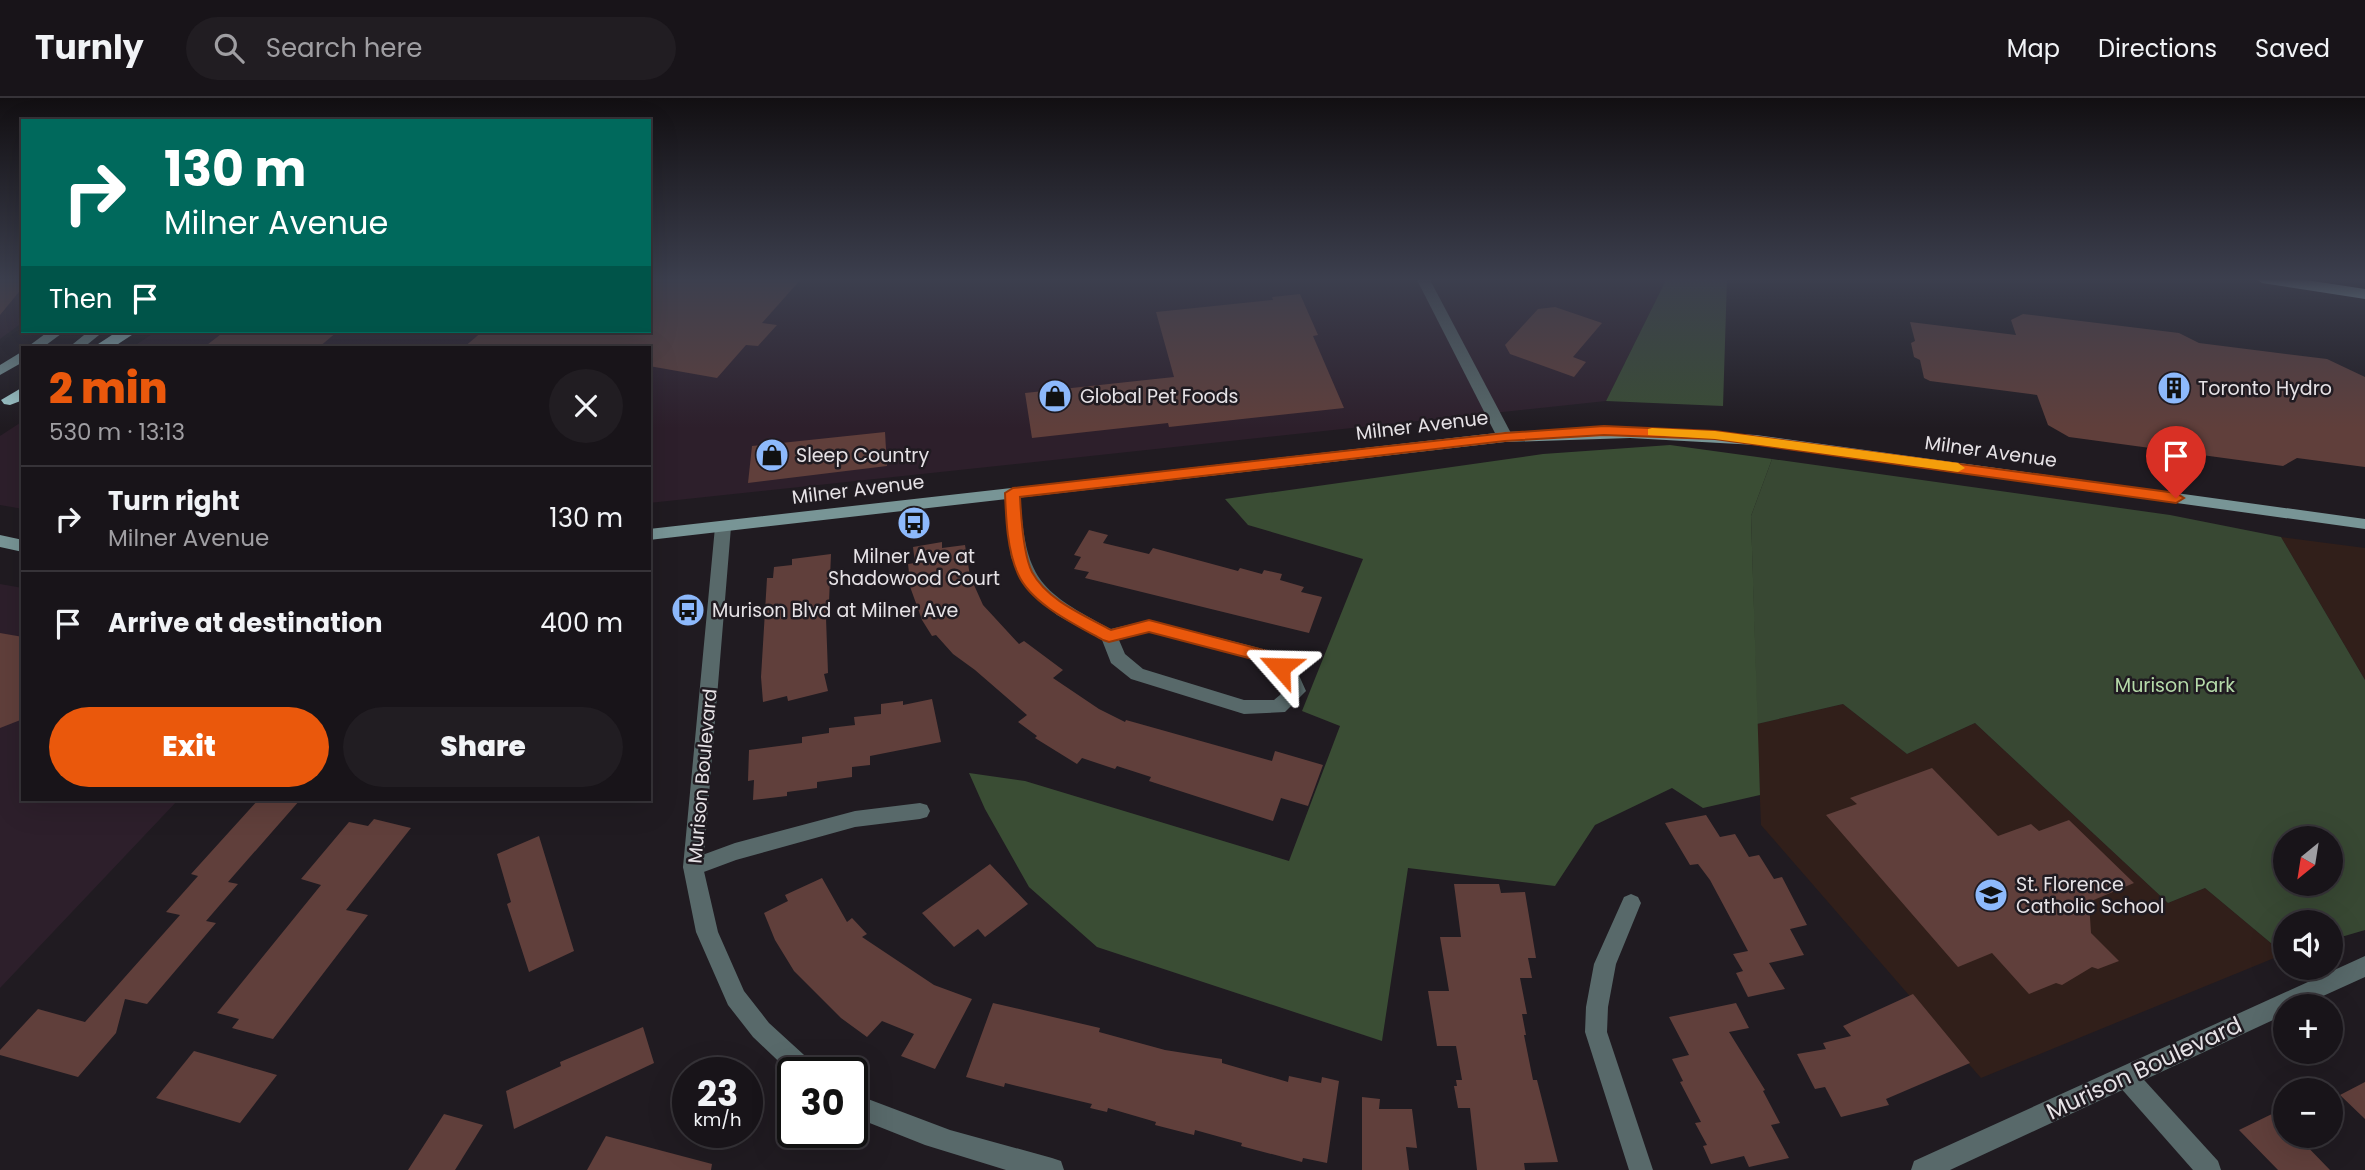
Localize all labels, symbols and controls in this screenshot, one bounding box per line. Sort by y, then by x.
search box [186,17,676,80]
text: Turnly [35,24,144,71]
icon: search [210,29,248,67]
text: Search here [266,30,422,66]
text: Map [2007,32,2060,65]
text: Directions [2098,32,2217,65]
text: Saved [2255,32,2330,65]
text: 130 m [164,135,306,203]
icon: right [49,147,140,238]
text: Milner Avenue [164,200,388,245]
icon: arrive [126,280,164,318]
text: Then [49,281,112,317]
text: 2 min [49,359,167,418]
button: close [549,369,623,443]
building icon: Toronto Hydro [2155,369,2193,407]
place label: Toronto Hydro [2198,375,2332,402]
shop icon: Global Pet Foods [1036,377,1074,415]
place label: Global Pet Foods [1080,383,1238,410]
street label: Milner Avenue [1354,404,1490,447]
text: 530 m · 13:13 [49,416,185,448]
pin [2146,426,2206,498]
street label: Milner Avenue [1923,429,2059,474]
shop icon: Sleep Country [753,436,791,474]
icon: arrive [2157,437,2195,475]
place label: Sleep Country [796,442,929,469]
street label: Milner Avenue [790,468,926,511]
text: Turn right [108,483,240,519]
icon: right [49,500,87,538]
text: 130 m [549,500,623,536]
bus stop icon: Milner Ave at Shadowood Court [895,504,933,542]
text: Milner Avenue [108,522,269,554]
place label: Milner Ave at Shadowood Court [828,543,1000,592]
bus stop icon: Murison Blvd at Milner Ave [669,591,707,629]
place label: Murison Blvd at Milner Ave [712,597,958,624]
icon: arrive [49,605,87,643]
text: Arrive at destination [108,605,383,641]
text: 400 m [540,605,623,641]
position arrow [1243,630,1317,704]
park label: Murison Park [2115,672,2235,699]
street label: Murison Boulevard [681,687,724,865]
button: Exit [49,707,329,787]
button: Share [343,707,623,787]
north arrow [2273,826,2343,896]
map controls [2273,826,2343,1148]
place label: St. Florence Catholic School [2016,871,2165,920]
school or university icon: St. Florence Catholic School [1972,876,2010,914]
button: sound [2273,910,2343,980]
button: + [2273,994,2343,1064]
street label: Murison Boulevard [2041,1009,2247,1127]
speed limit sign: 30 [777,1057,868,1148]
text: 23 [697,1069,738,1118]
button: − [2273,1078,2343,1148]
text: km/h [694,1107,741,1132]

